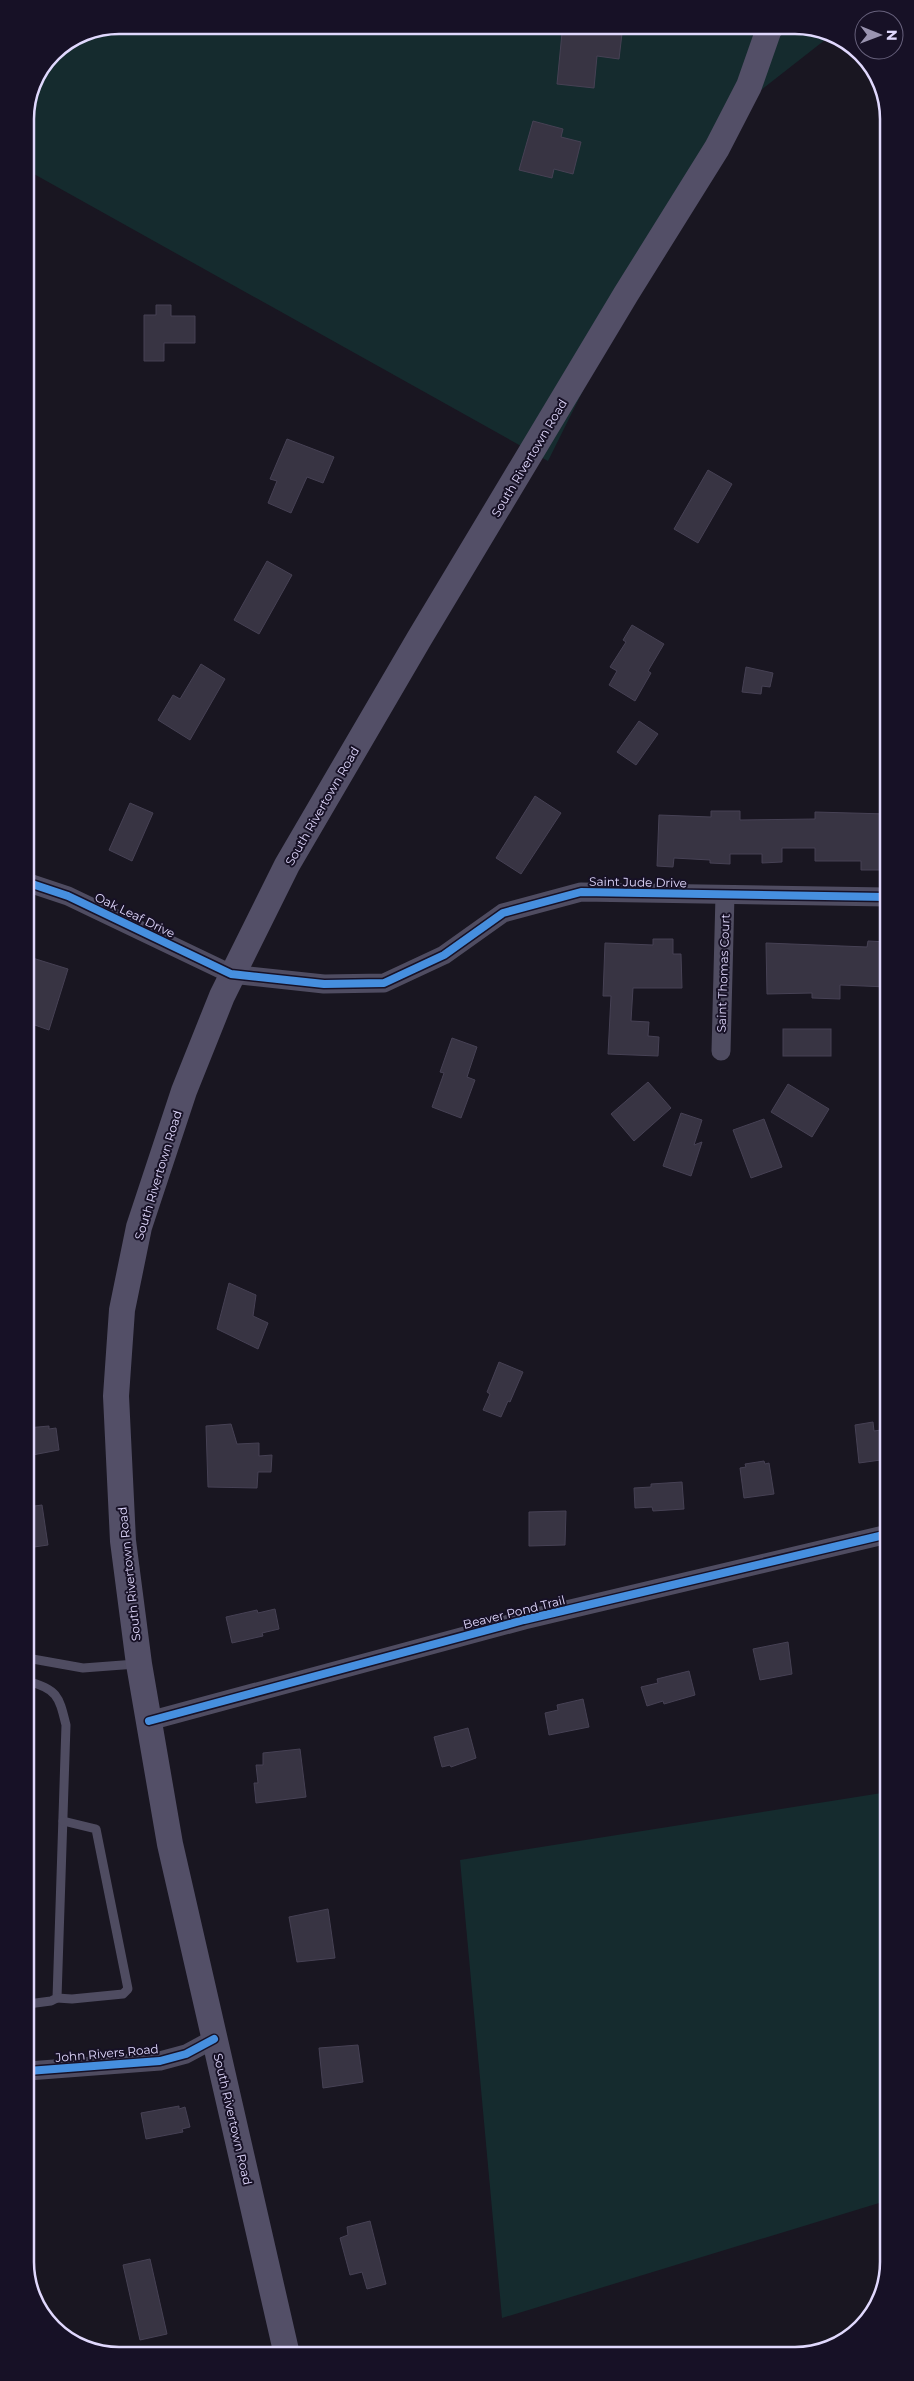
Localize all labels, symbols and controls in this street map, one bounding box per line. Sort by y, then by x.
north arrow [854,10,904,60]
text: N [883,29,901,41]
street label: South Rivertown Road [488,396,570,520]
street label: South Rivertown Road [282,744,362,868]
street label: Saint Jude Drive [589,874,687,890]
street label: Oak Leaf Drive [93,889,177,941]
street label: Saint Thomas Court [713,913,733,1033]
street label: South Rivertown Road [131,1108,185,1242]
street label: South Rivertown Road [114,1506,144,1642]
street label: Beaver Pond Trail [461,1592,567,1632]
street label: John Rivers Road [54,2041,159,2065]
street label: South Rivertown Road [211,2052,255,2186]

